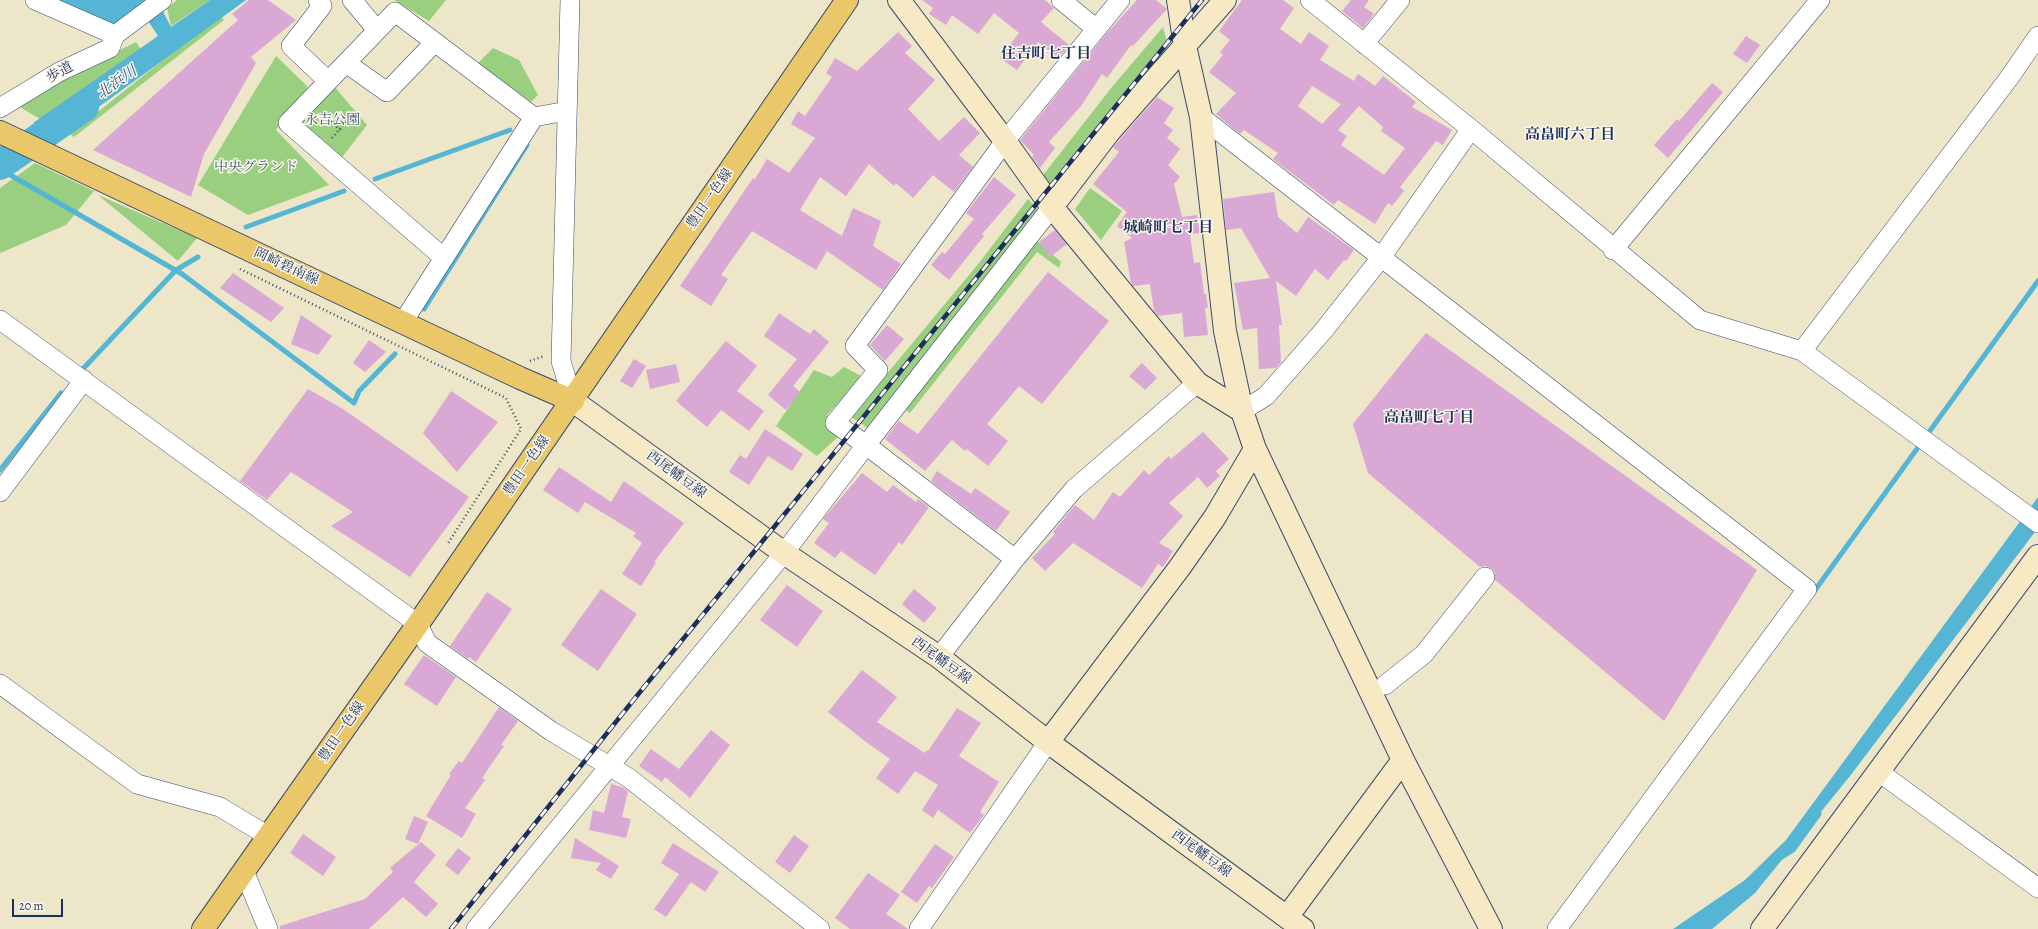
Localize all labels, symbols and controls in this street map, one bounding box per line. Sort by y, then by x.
district label: 住吉町七丁目 [1001,45,1091,63]
street label: 歩道 [44,59,76,87]
water label: 北浜川 [93,63,141,103]
park label: 永吉公園 [304,113,360,129]
district label: 高畠町六丁目 [1525,126,1615,144]
park label: 中央グランド [214,160,298,176]
street label: 豊田一色線 [683,166,737,232]
district label: 城崎町七丁目 [1123,219,1213,237]
street label: 岡崎碧南線 [251,245,321,289]
district label: 高畠町七丁目 [1384,409,1474,427]
street label: 豊田一色線 [500,433,554,499]
street label: 西尾幡豆線 [643,448,709,502]
street label: 西尾幡豆線 [908,634,974,688]
street label: 豊田一色線 [315,699,369,765]
street label: 西尾幡豆線 [1168,827,1234,881]
scale bar [14,891,65,917]
text: 20 m [19,898,43,914]

